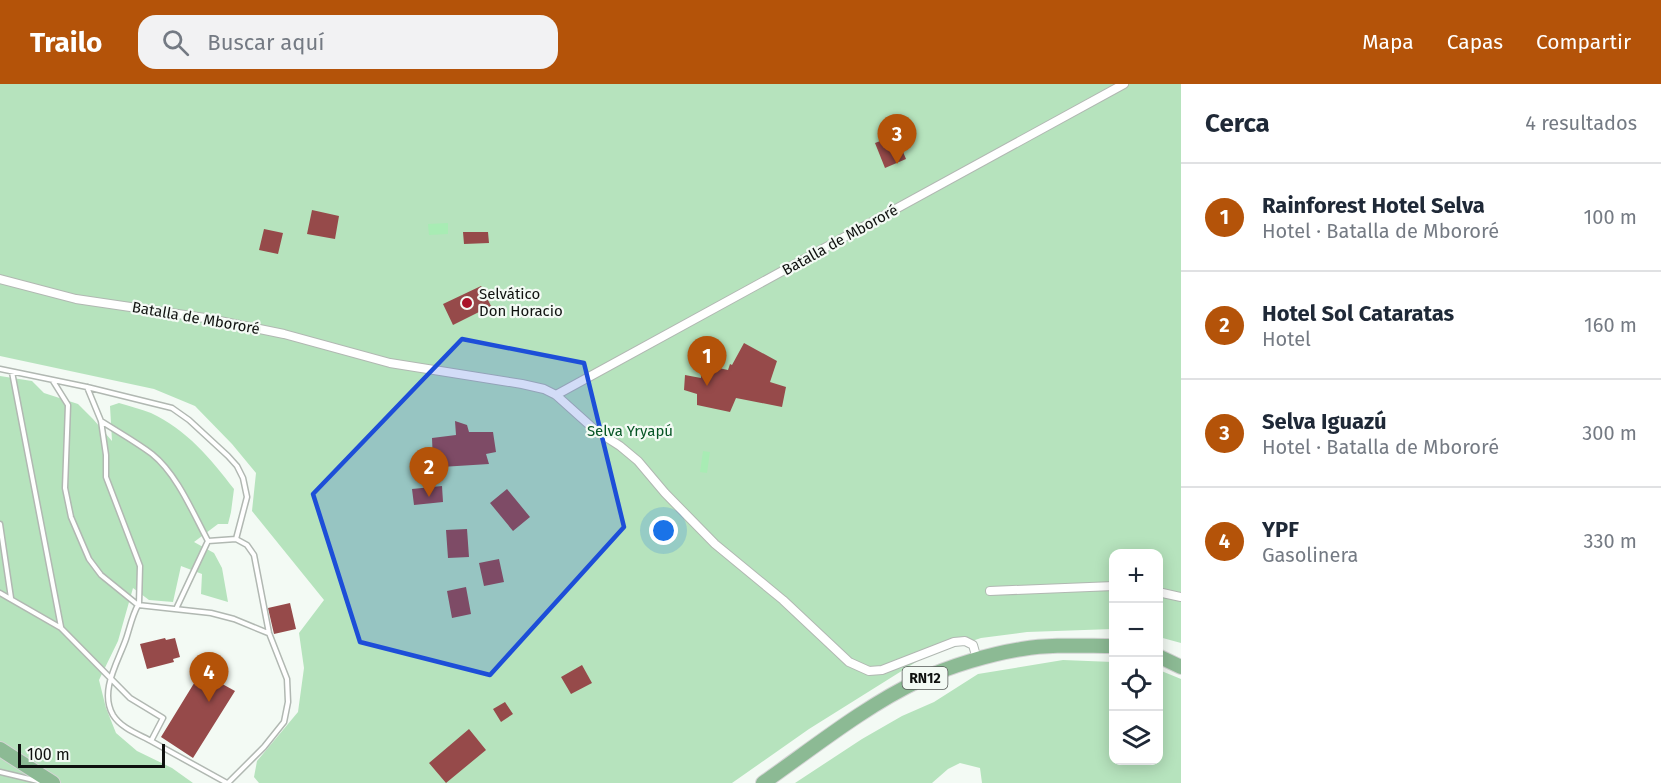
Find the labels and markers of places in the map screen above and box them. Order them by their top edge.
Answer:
pin: 3 [878,115,916,164]
place label: Selvático Don Horacio [479,285,563,320]
marker: Selvático Don Horacio [460,296,474,310]
pin: 1 [688,336,726,386]
pin: 2 [410,448,448,497]
pin: 4 [190,652,228,702]

